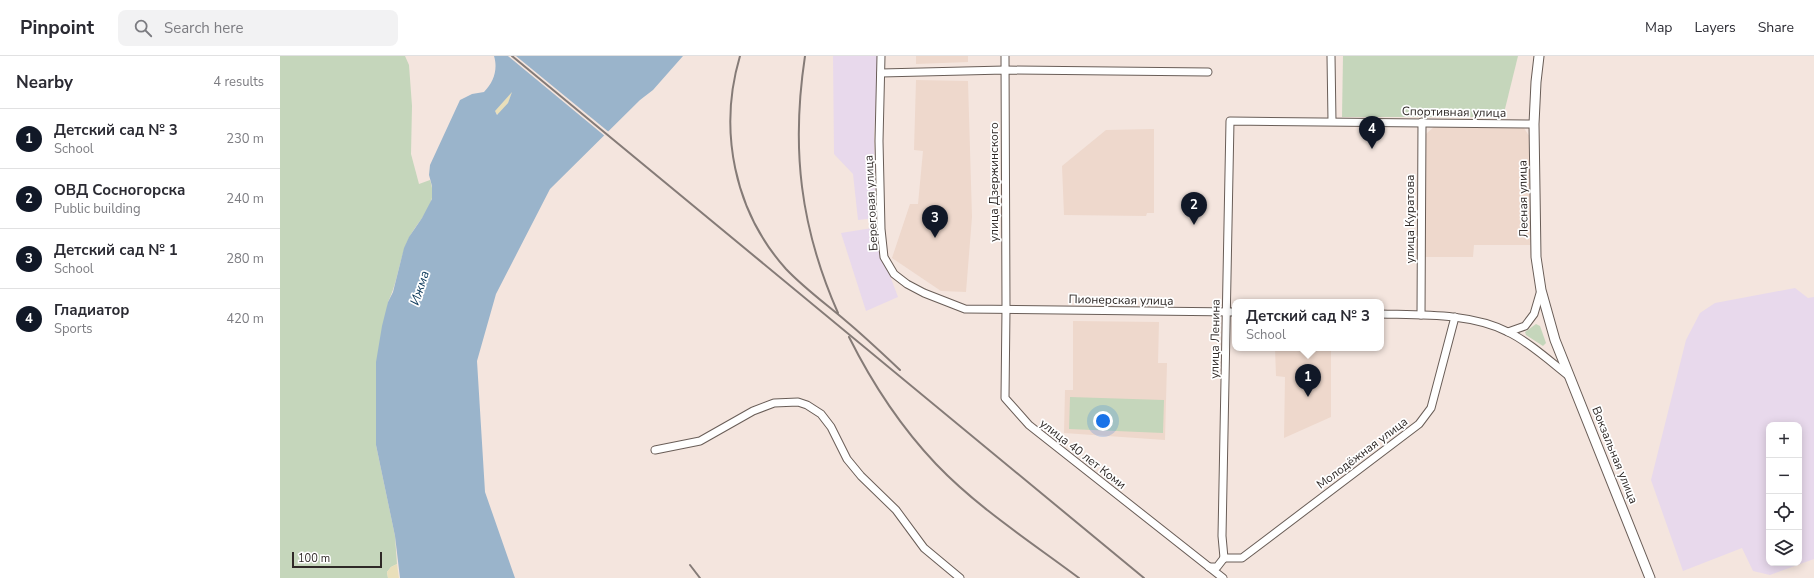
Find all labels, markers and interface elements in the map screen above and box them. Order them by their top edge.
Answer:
search box [118,10,398,46]
text: Pinpoint [20,15,94,41]
icon: search [132,17,154,39]
text: Search here [164,18,243,38]
text: Map [1645,18,1672,37]
text: Layers [1694,18,1736,37]
text: Share [1758,18,1794,37]
text: Nearby [16,71,73,94]
text: 4 results [213,73,264,91]
street label: Спортивная улица [1402,103,1506,121]
pin: 4 [1359,116,1385,149]
text: Детский сад № 3 [54,120,178,140]
street label: улица Дзержинского [986,122,1002,242]
text: 1 [25,130,33,148]
text: 230 m [226,130,264,148]
text: School [54,140,94,158]
street label: Береговая улица [860,155,882,251]
street label: Лесная улица [1514,160,1532,238]
street label: улица Куратова [1402,175,1418,263]
text: ОВД Сосногорска [54,180,185,200]
text: 2 [25,190,33,208]
text: 240 m [226,190,264,208]
pin: 2 [1181,192,1207,225]
text: Public building [54,200,141,218]
pin: 3 [922,205,948,238]
text: Детский сад № 1 [54,240,178,260]
text: 3 [25,250,33,268]
text: 280 m [226,250,264,268]
text: School [54,260,94,278]
water label: Ижма [406,268,434,308]
street label: Пионерская улица [1068,291,1174,309]
street label: улица Ленина [1206,299,1224,379]
popup [1232,299,1384,351]
text: Гладиатор [54,300,130,320]
text: Детский сад № 3 [1246,306,1370,326]
text: 4 [25,310,33,328]
text: 420 m [226,310,264,328]
text: Sports [54,320,93,338]
text: School [1246,326,1286,344]
pin: 1 [1295,364,1321,397]
street label: Вокзальная улица [1588,404,1642,506]
your location [1093,411,1113,431]
street label: Молодёжная улица [1313,413,1411,493]
street label: улица 40 лет Коми [1037,415,1129,493]
map controls [1766,422,1802,566]
button: + [1766,422,1802,458]
button: − [1766,458,1802,494]
button: locate [1766,494,1802,530]
button: layers [1766,530,1802,566]
scale bar [292,550,382,569]
text: 100 m [298,551,330,566]

